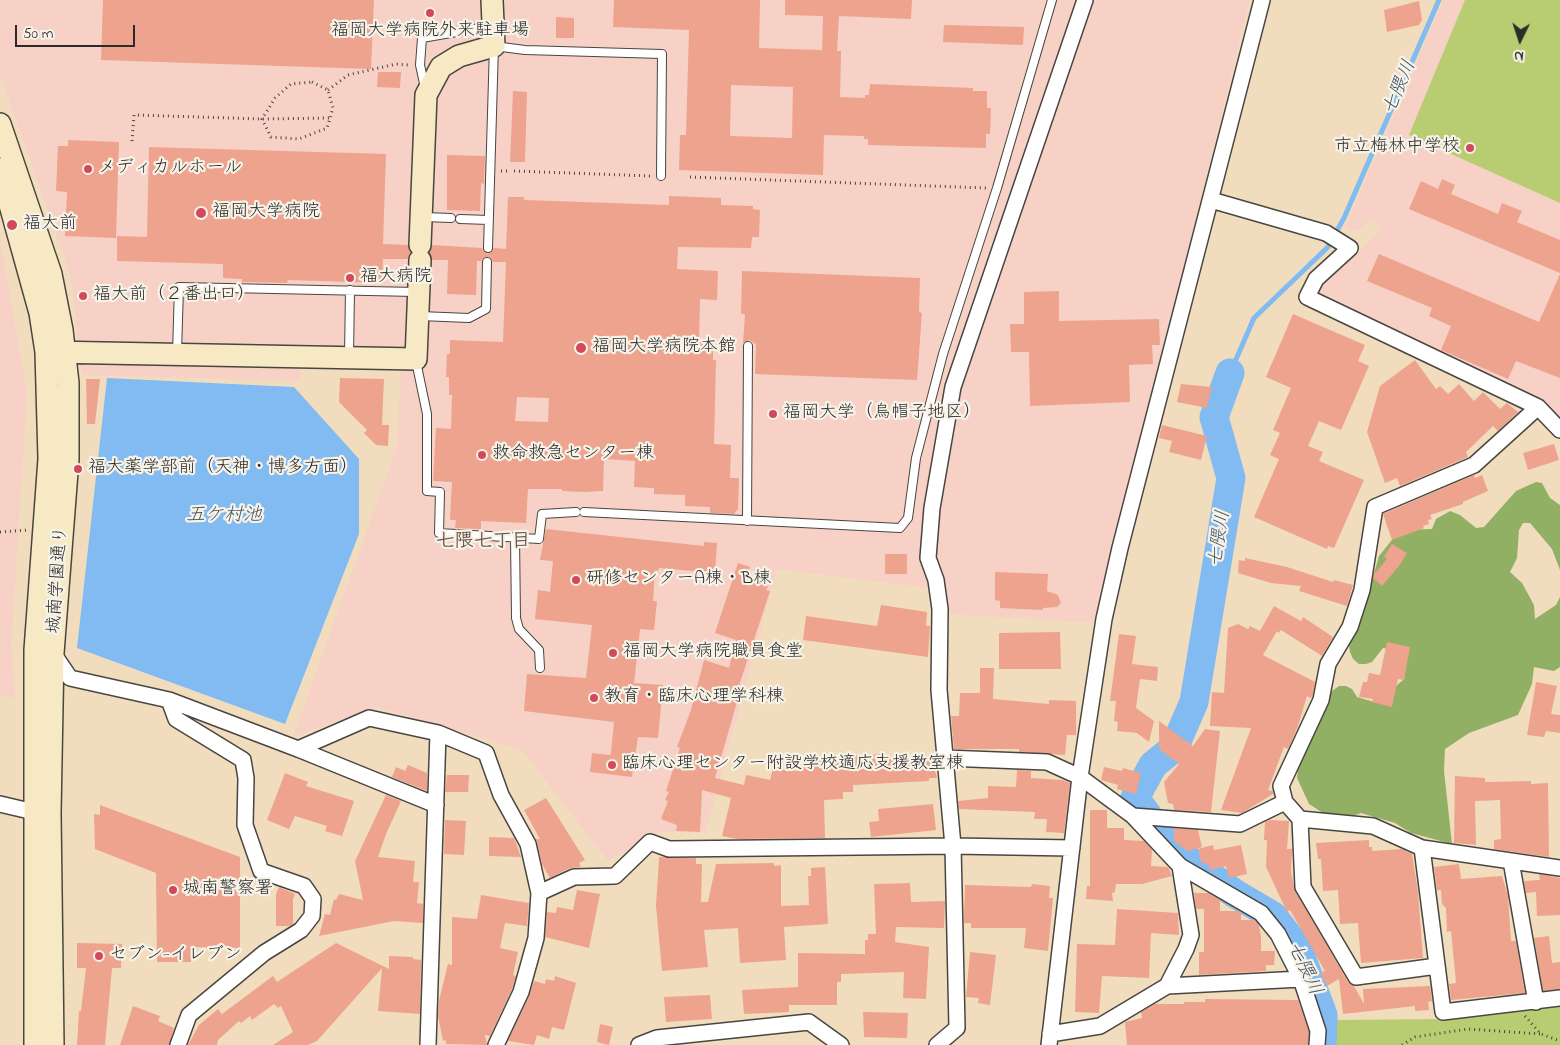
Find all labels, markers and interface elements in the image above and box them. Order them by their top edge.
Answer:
marker: 福岡大学病院外来駐車場 [424,7,436,19]
scale bar [18,15,138,47]
north arrow [1495,15,1545,65]
place label: 福岡大学病院外来駐車場 [331,21,529,43]
text: 50 m [23,23,53,45]
text: N [1513,45,1524,66]
water label: 七隈川 [1379,57,1423,119]
place label: 市立梅林中学校 [1334,137,1460,159]
marker: 市立梅林中学校 [1464,142,1476,154]
place label: メディカルホール [98,158,242,180]
marker: メディカルホール [82,163,94,175]
place label: 福岡大学病院 [212,202,320,224]
marker: 福岡大学病院 [194,206,208,220]
place label: 福大前 [23,214,77,236]
marker: 福大前 [5,218,19,232]
place label: 福大病院 [360,267,432,289]
marker: 福大病院 [344,272,356,284]
place label: 福大前（２番出口） [93,285,255,307]
marker: 福大前（２番出口） [77,290,89,302]
place label: 福岡大学病院本館 [592,337,736,359]
marker: 福岡大学病院本館 [574,341,588,355]
place label: 福岡大学（烏帽子地区） [783,403,981,425]
marker: 福岡大学（烏帽子地区） [767,408,779,420]
place label: 救命救急センター棟 [492,444,654,466]
marker: 救命救急センター棟 [476,449,488,461]
place label: 福大薬学部前（天神・博多方面） [88,458,358,480]
marker: 福大薬学部前（天神・博多方面） [72,463,84,475]
water label: 五ケ村池 [186,506,262,528]
water label: 七隈川 [1205,509,1237,569]
street label: 城南学園通り [44,525,74,635]
district label: 七隈七丁目 [436,532,530,554]
place label: 研修センターA棟・B棟 [586,569,771,591]
marker: 研修センターA棟・B棟 [570,574,582,586]
place label: 福岡大学病院職員食堂 [623,642,803,664]
marker: 福岡大学病院職員食堂 [607,647,619,659]
place label: 教育・臨床心理学科棟 [604,687,784,709]
marker: 教育・臨床心理学科棟 [588,692,600,704]
place label: 臨床心理センター附設学校適応支援教室棟 [622,754,964,776]
marker: 臨床心理センター附設学校適応支援教室棟 [606,759,618,771]
place label: 城南警察署 [183,879,273,901]
marker: 城南警察署 [167,884,179,896]
water label: 七隈川 [1281,938,1325,1000]
place label: セブン-イレブン [109,945,242,967]
marker: セブン-イレブン [93,950,105,962]

